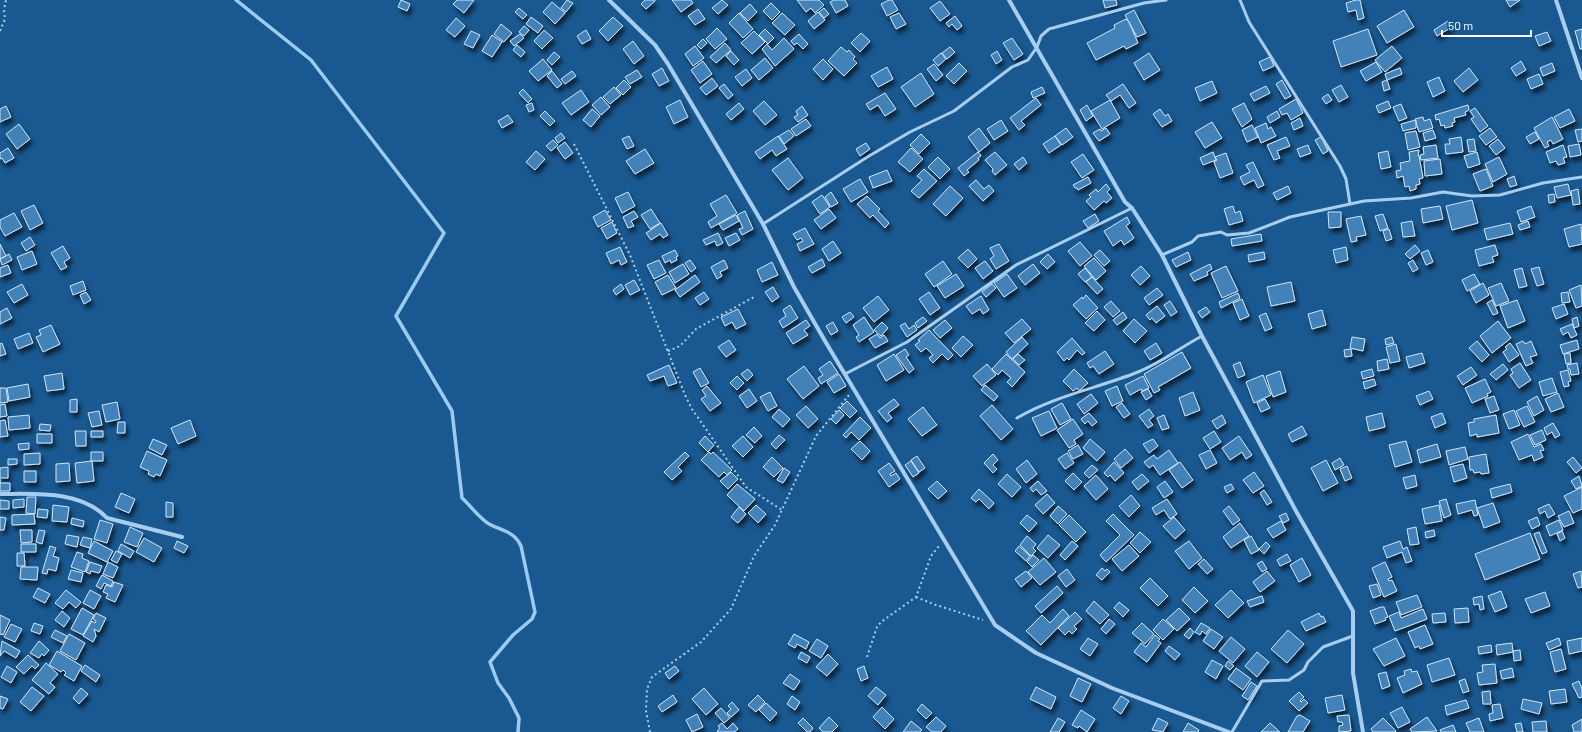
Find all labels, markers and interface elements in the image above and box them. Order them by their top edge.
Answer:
scale bar [1442,12,1531,38]
text: 50 m [1448,18,1473,32]

